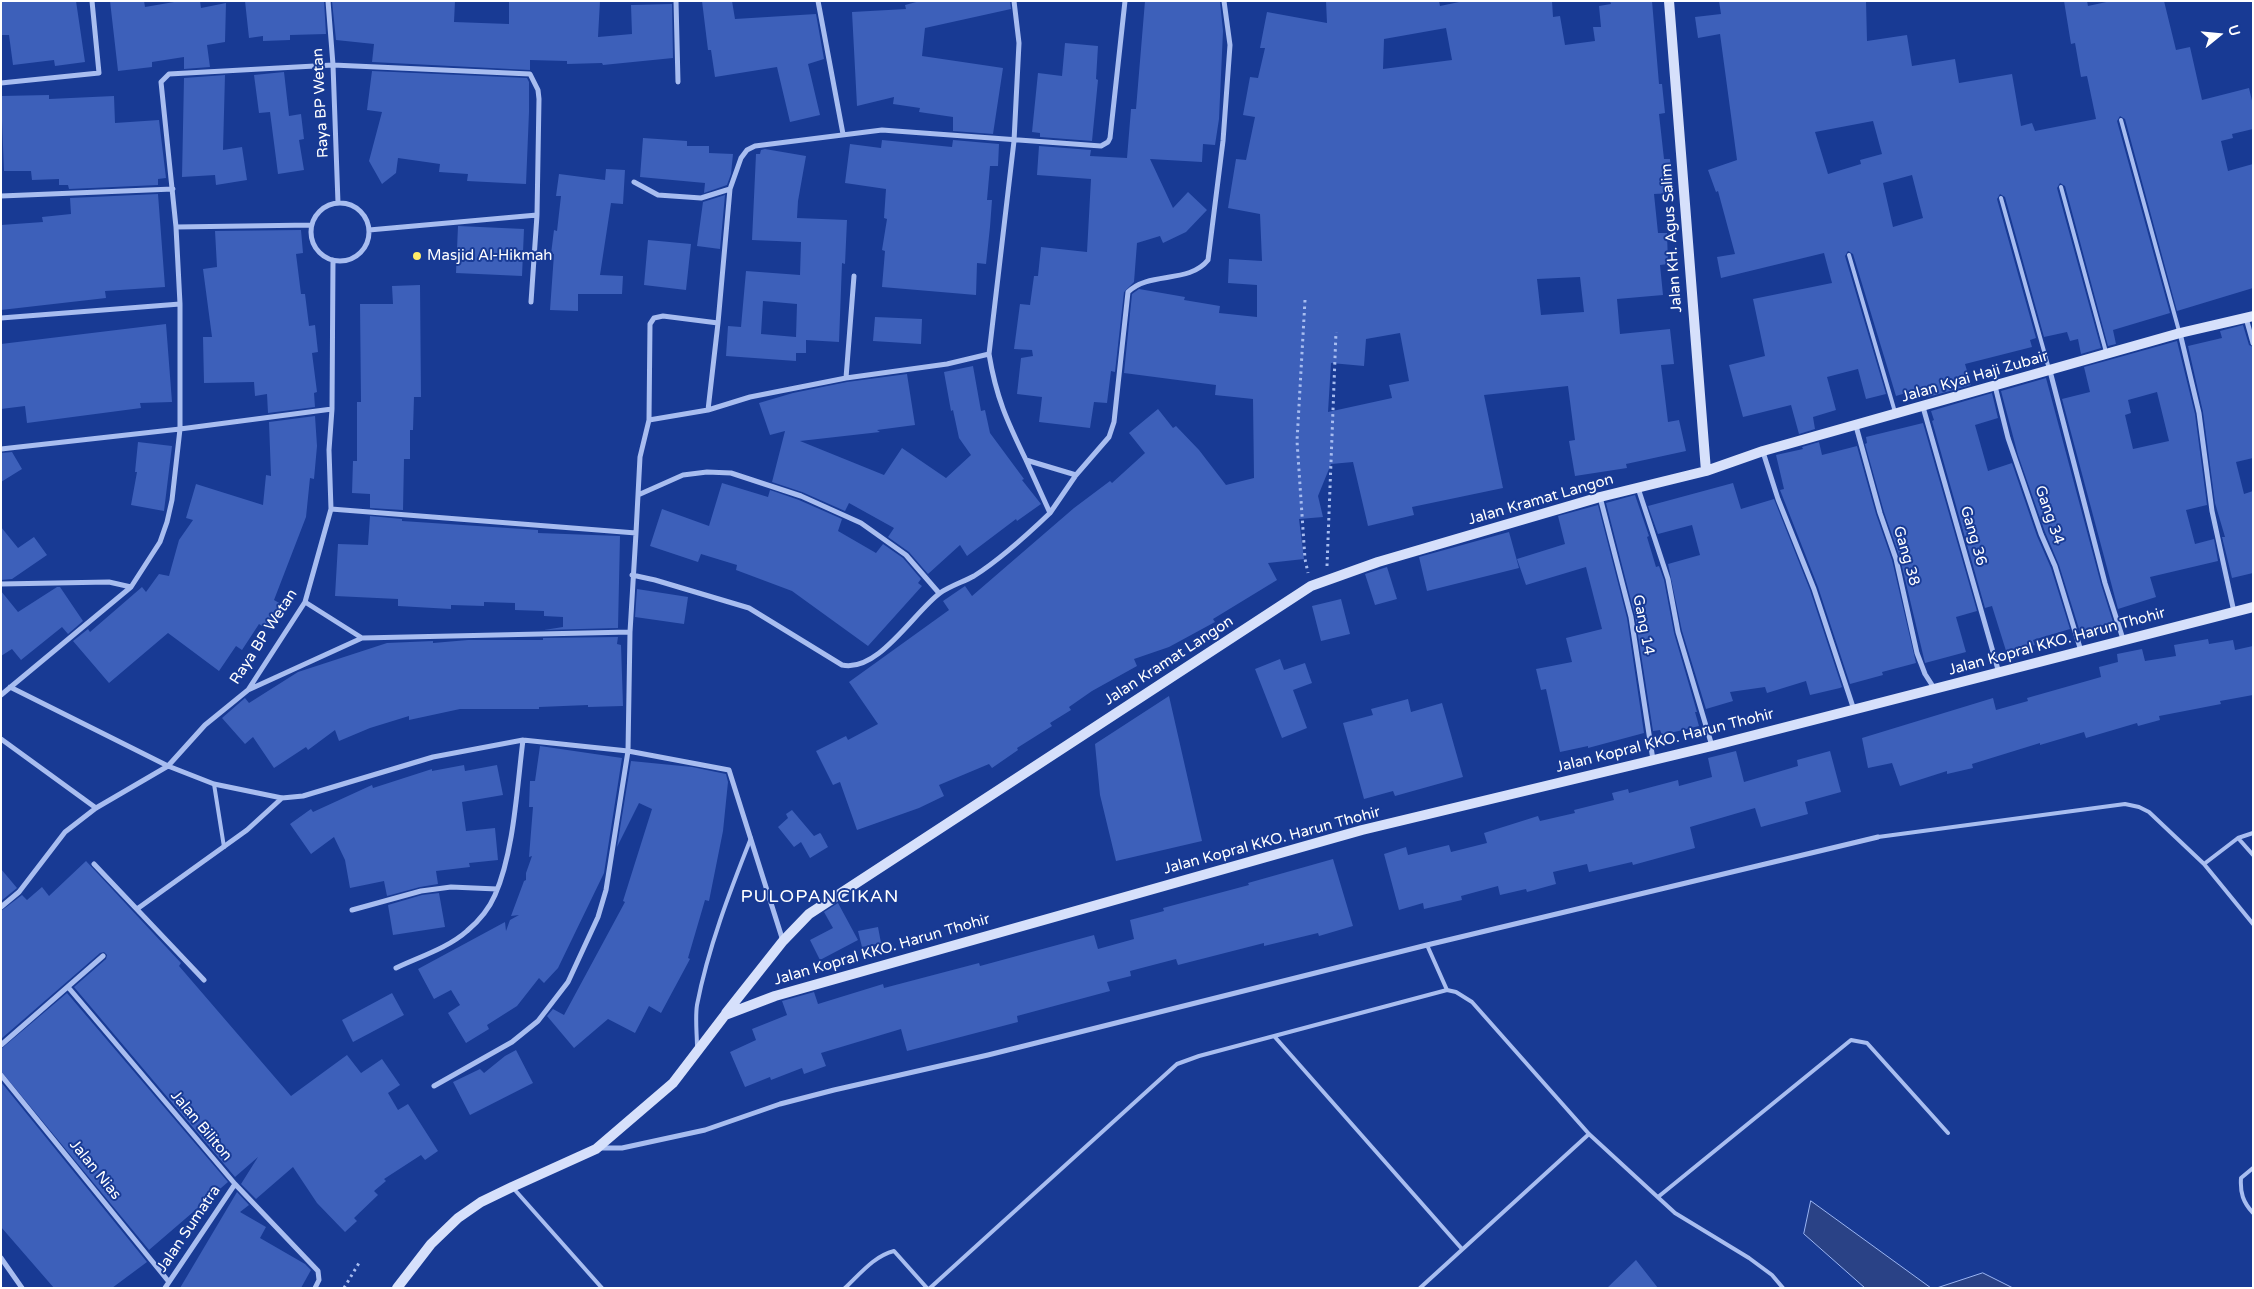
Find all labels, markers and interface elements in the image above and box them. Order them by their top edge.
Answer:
north arrow [2194,10,2244,60]
text: U [2224,23,2244,38]
street label: Raya BP Wetan [309,48,333,158]
street label: Jalan KH. Agus Salim [1658,163,1686,313]
place label: Masjid Al-Hikmah [427,247,553,265]
marker: Masjid Al-Hikmah [411,250,423,262]
street label: Jalan Kyai Haji Zubair [1899,347,2051,407]
street label: Jalan Kramat Langon [1466,471,1616,529]
street label: Gang 34 [2031,483,2067,547]
street label: Gang 36 [1956,504,1990,568]
street label: Gang 38 [1889,524,1923,588]
street label: Raya BP Wetan [227,586,301,688]
street label: Gang 14 [1628,593,1658,657]
street label: Jalan Kopral KKO. Harun Thohir [1947,604,2167,680]
street label: Jalan Kramat Langon [1101,612,1237,710]
street label: Jalan Kopral KKO. Harun Thohir [1554,705,1776,777]
street label: Jalan Kopral KKO. Harun Thohir [1162,803,1382,879]
district label: PULOPANCIKAN [739,886,901,908]
street label: Jalan Kopral KKO. Harun Thohir [772,910,992,990]
street label: Jalan Biliton [166,1087,236,1165]
street label: Jalan Nias [65,1136,125,1204]
street label: Jalan Sumatra [153,1182,225,1276]

